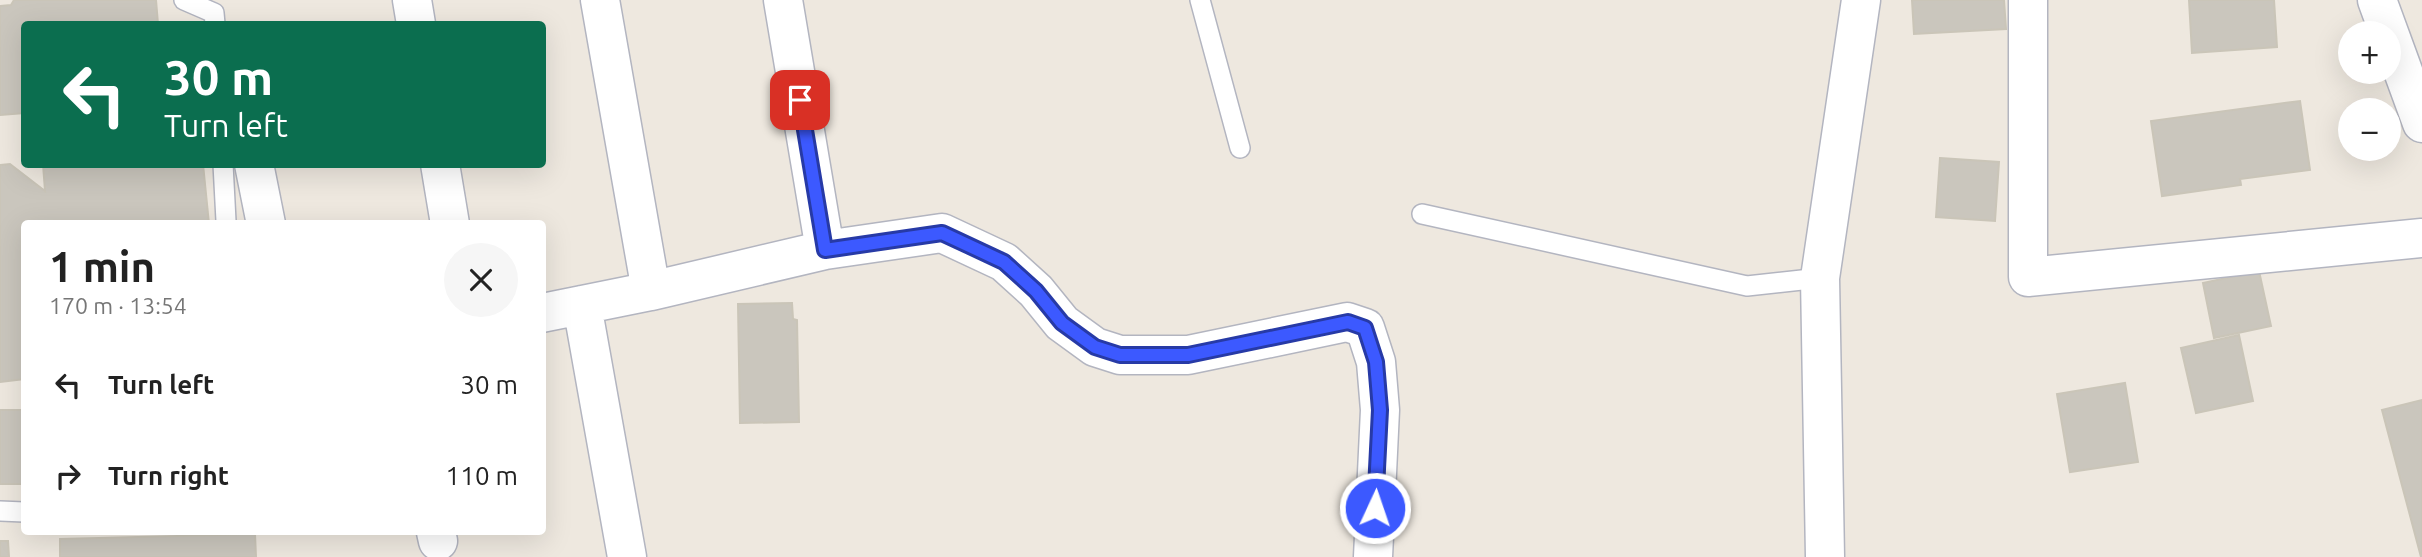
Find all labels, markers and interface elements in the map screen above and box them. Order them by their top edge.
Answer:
map controls [2338,21,2401,161]
button: + [2338,21,2401,84]
icon: left [49,49,140,140]
text: 30 m [164,49,273,104]
pin [770,70,830,130]
icon: arrive [781,81,819,119]
button: − [2338,98,2401,161]
text: Turn left [164,107,288,143]
text: 1 min [49,243,155,290]
button: close [444,243,518,317]
text: 170 m · 13:54 [49,293,187,318]
icon: left [49,366,87,404]
text: Turn left [108,370,214,399]
text: 30 m [460,370,518,399]
icon: right [49,457,87,495]
text: Turn right [108,461,229,490]
text: 110 m [446,461,518,490]
position arrow [1338,471,1412,545]

